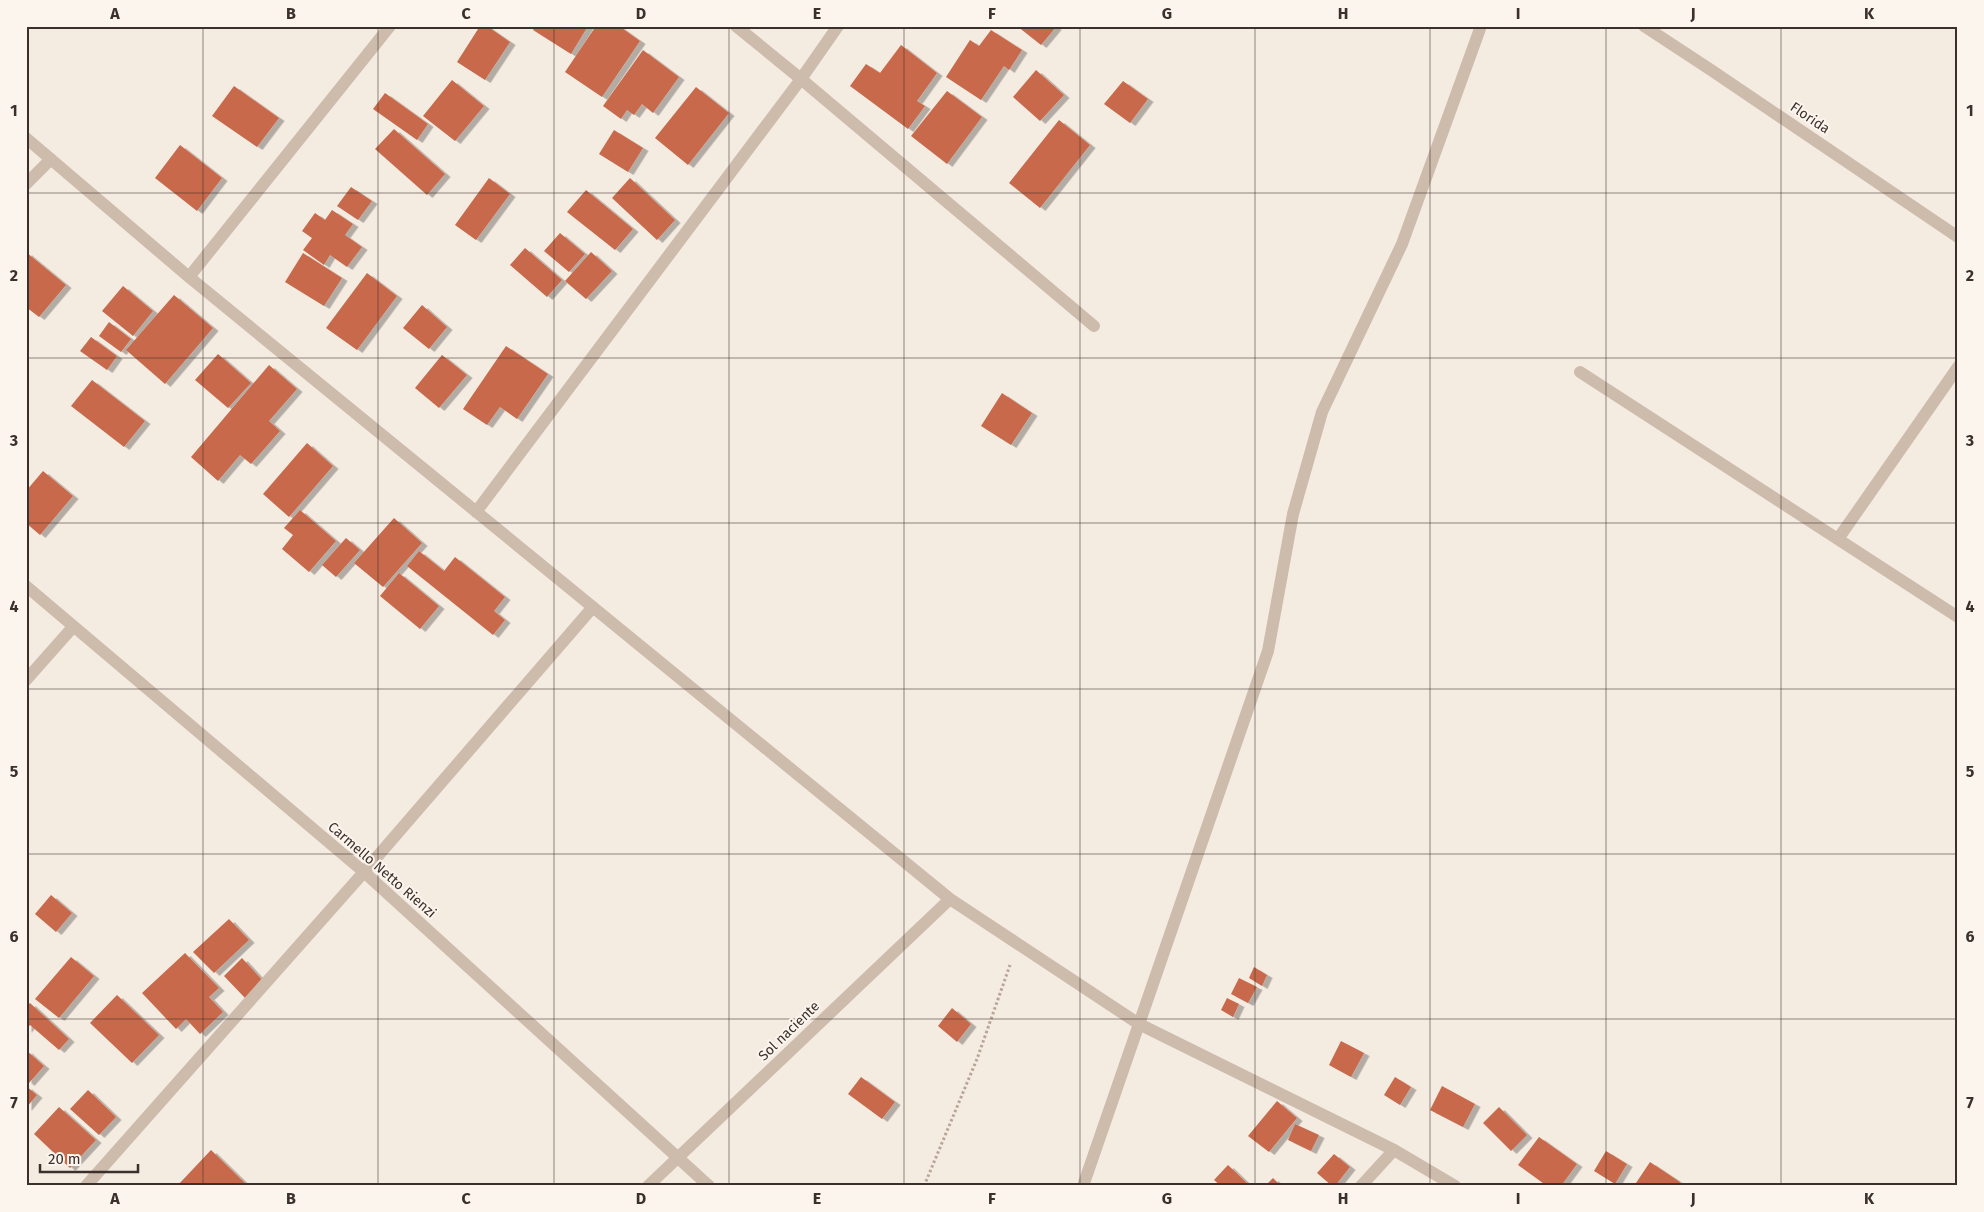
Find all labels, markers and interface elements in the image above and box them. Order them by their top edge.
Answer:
text: A [109,4,120,23]
text: B [286,4,296,23]
text: C [461,4,471,23]
text: D [636,4,646,23]
text: E [813,4,821,23]
text: F [988,4,996,23]
text: G [1162,4,1172,23]
text: H [1338,4,1348,23]
text: I [1516,4,1520,23]
text: J [1689,4,1696,23]
text: K [1864,4,1875,23]
street label: Florida [1787,99,1833,137]
text: 1 [10,101,18,120]
text: 1 [1966,101,1974,120]
text: 2 [10,266,18,285]
text: 2 [1966,266,1974,285]
text: 3 [9,431,18,450]
text: 3 [1965,431,1974,450]
text: 4 [9,597,19,616]
text: 4 [1965,597,1975,616]
text: 5 [10,762,19,781]
text: 5 [1966,762,1975,781]
street label: Carmello Netto Rienzi [324,818,440,922]
text: 6 [9,927,19,946]
text: 6 [1965,927,1975,946]
street label: Sol naciente [755,998,823,1064]
text: 7 [10,1093,18,1112]
text: 7 [1966,1093,1974,1112]
scale bar [40,1142,138,1174]
text: 20 m [48,1150,81,1168]
text: A [109,1189,120,1208]
text: B [286,1189,296,1208]
text: C [461,1189,471,1208]
text: D [636,1189,646,1208]
text: E [813,1189,821,1208]
text: F [988,1189,996,1208]
text: G [1162,1189,1172,1208]
text: H [1338,1189,1348,1208]
text: I [1516,1189,1520,1208]
text: J [1689,1189,1696,1208]
text: K [1864,1189,1875,1208]

